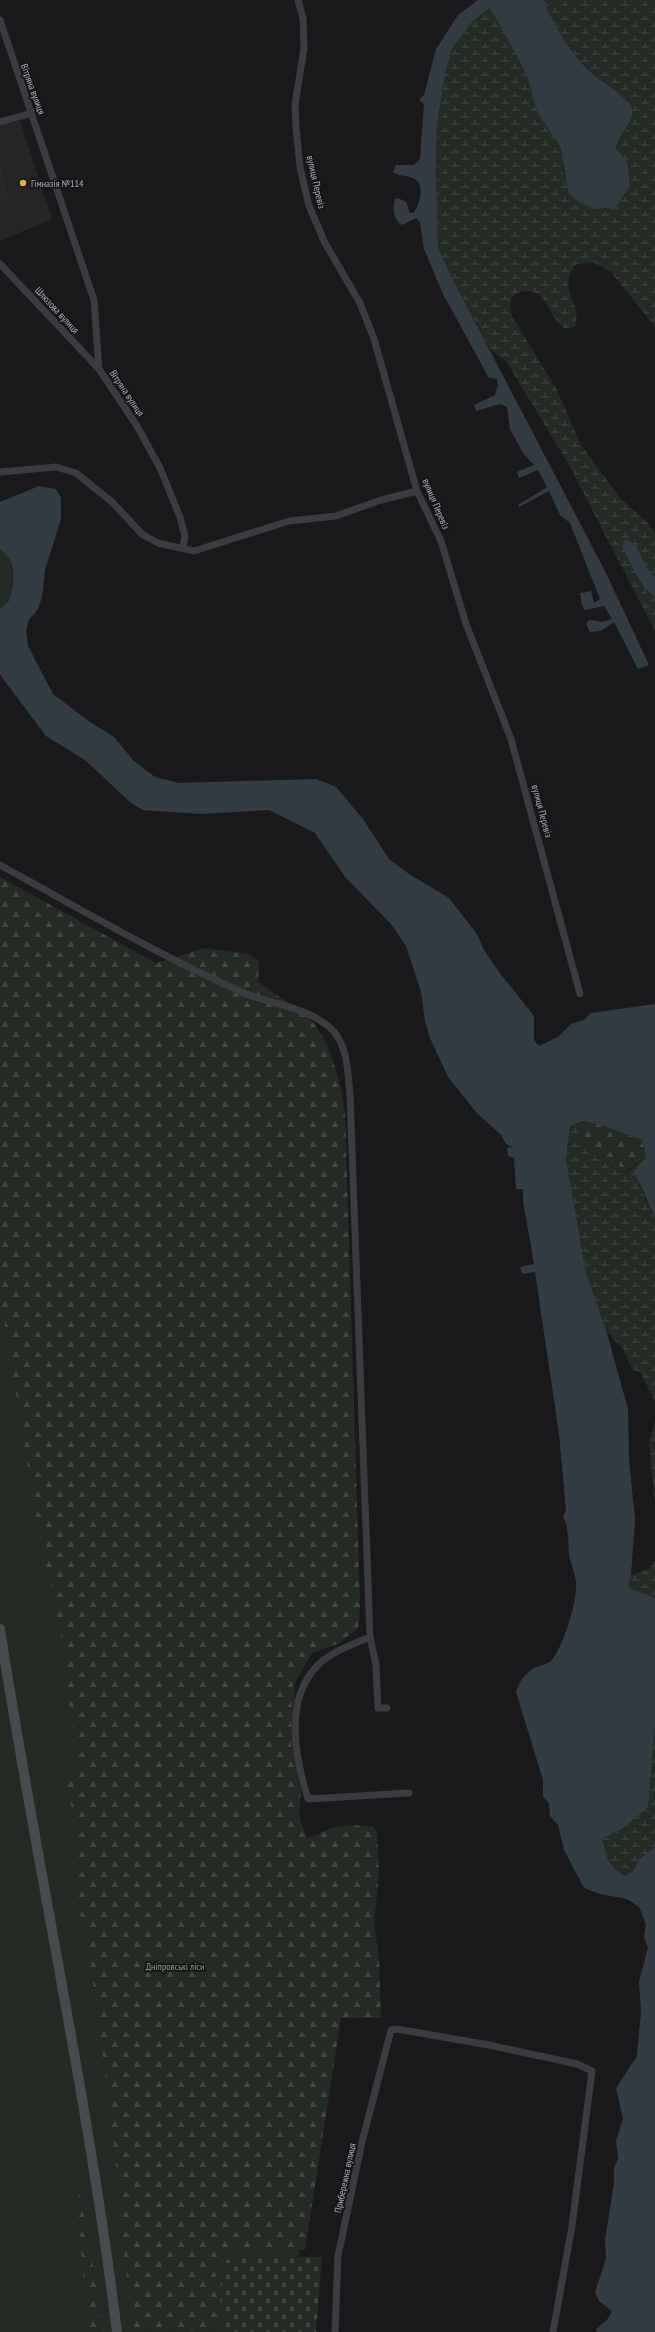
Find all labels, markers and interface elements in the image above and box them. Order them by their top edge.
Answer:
street label: Вітряна вулиця [18,62,48,116]
street label: вулиця Перевіз [304,154,329,210]
place label: Гімназія №114 [31,177,84,190]
marker: Гімназія №114 [18,178,28,188]
street label: Шлюзова вулиця [32,284,82,336]
street label: Вітряна вулиця [107,367,147,419]
street label: вулиця Перевіз [419,477,453,532]
street label: вулиця Перевіз [529,783,555,839]
park label: Дніпровські ліси [146,1960,204,1973]
street label: Прибережна вулиця [331,2142,359,2214]

